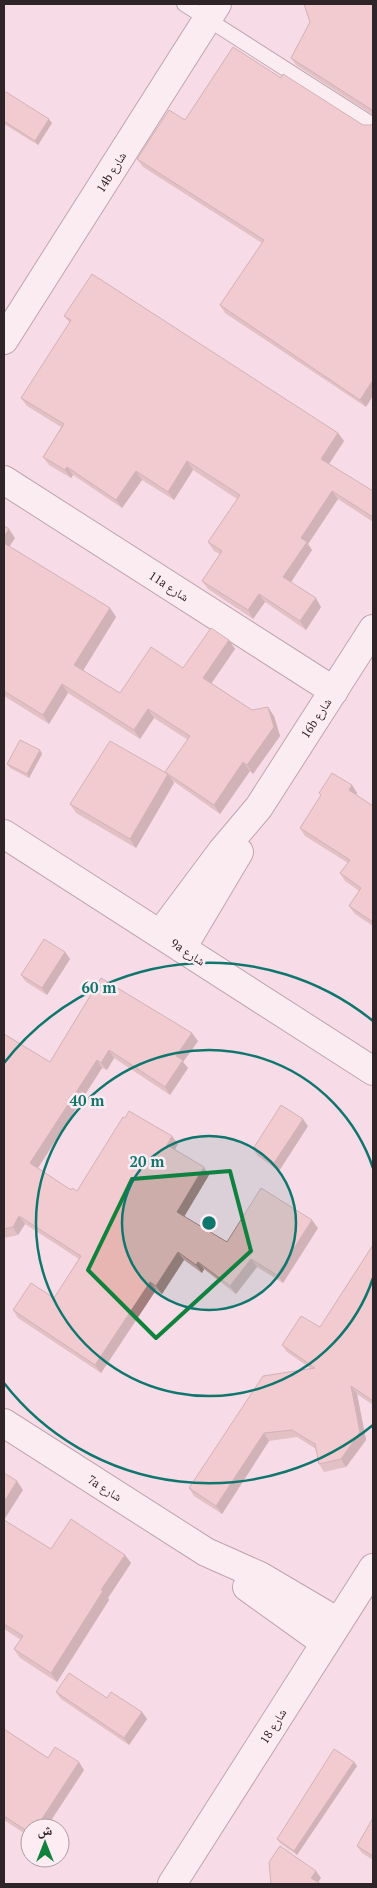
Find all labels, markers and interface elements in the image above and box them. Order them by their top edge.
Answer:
street label: 14b شارع [93,149,130,196]
street label: 11a شارع [146,568,192,605]
street label: 16b شارع [297,695,335,742]
street label: 9a شارع [167,935,208,970]
text: 60 m [82,977,117,997]
text: 40 m [70,1090,105,1110]
text: 20 m [130,1151,165,1171]
centre of rings [200,1214,218,1232]
street label: 7a شارع [85,1472,125,1505]
street label: شارع 18 [256,1706,290,1747]
north arrow [20,1818,70,1868]
text: ش [38,1820,53,1839]

